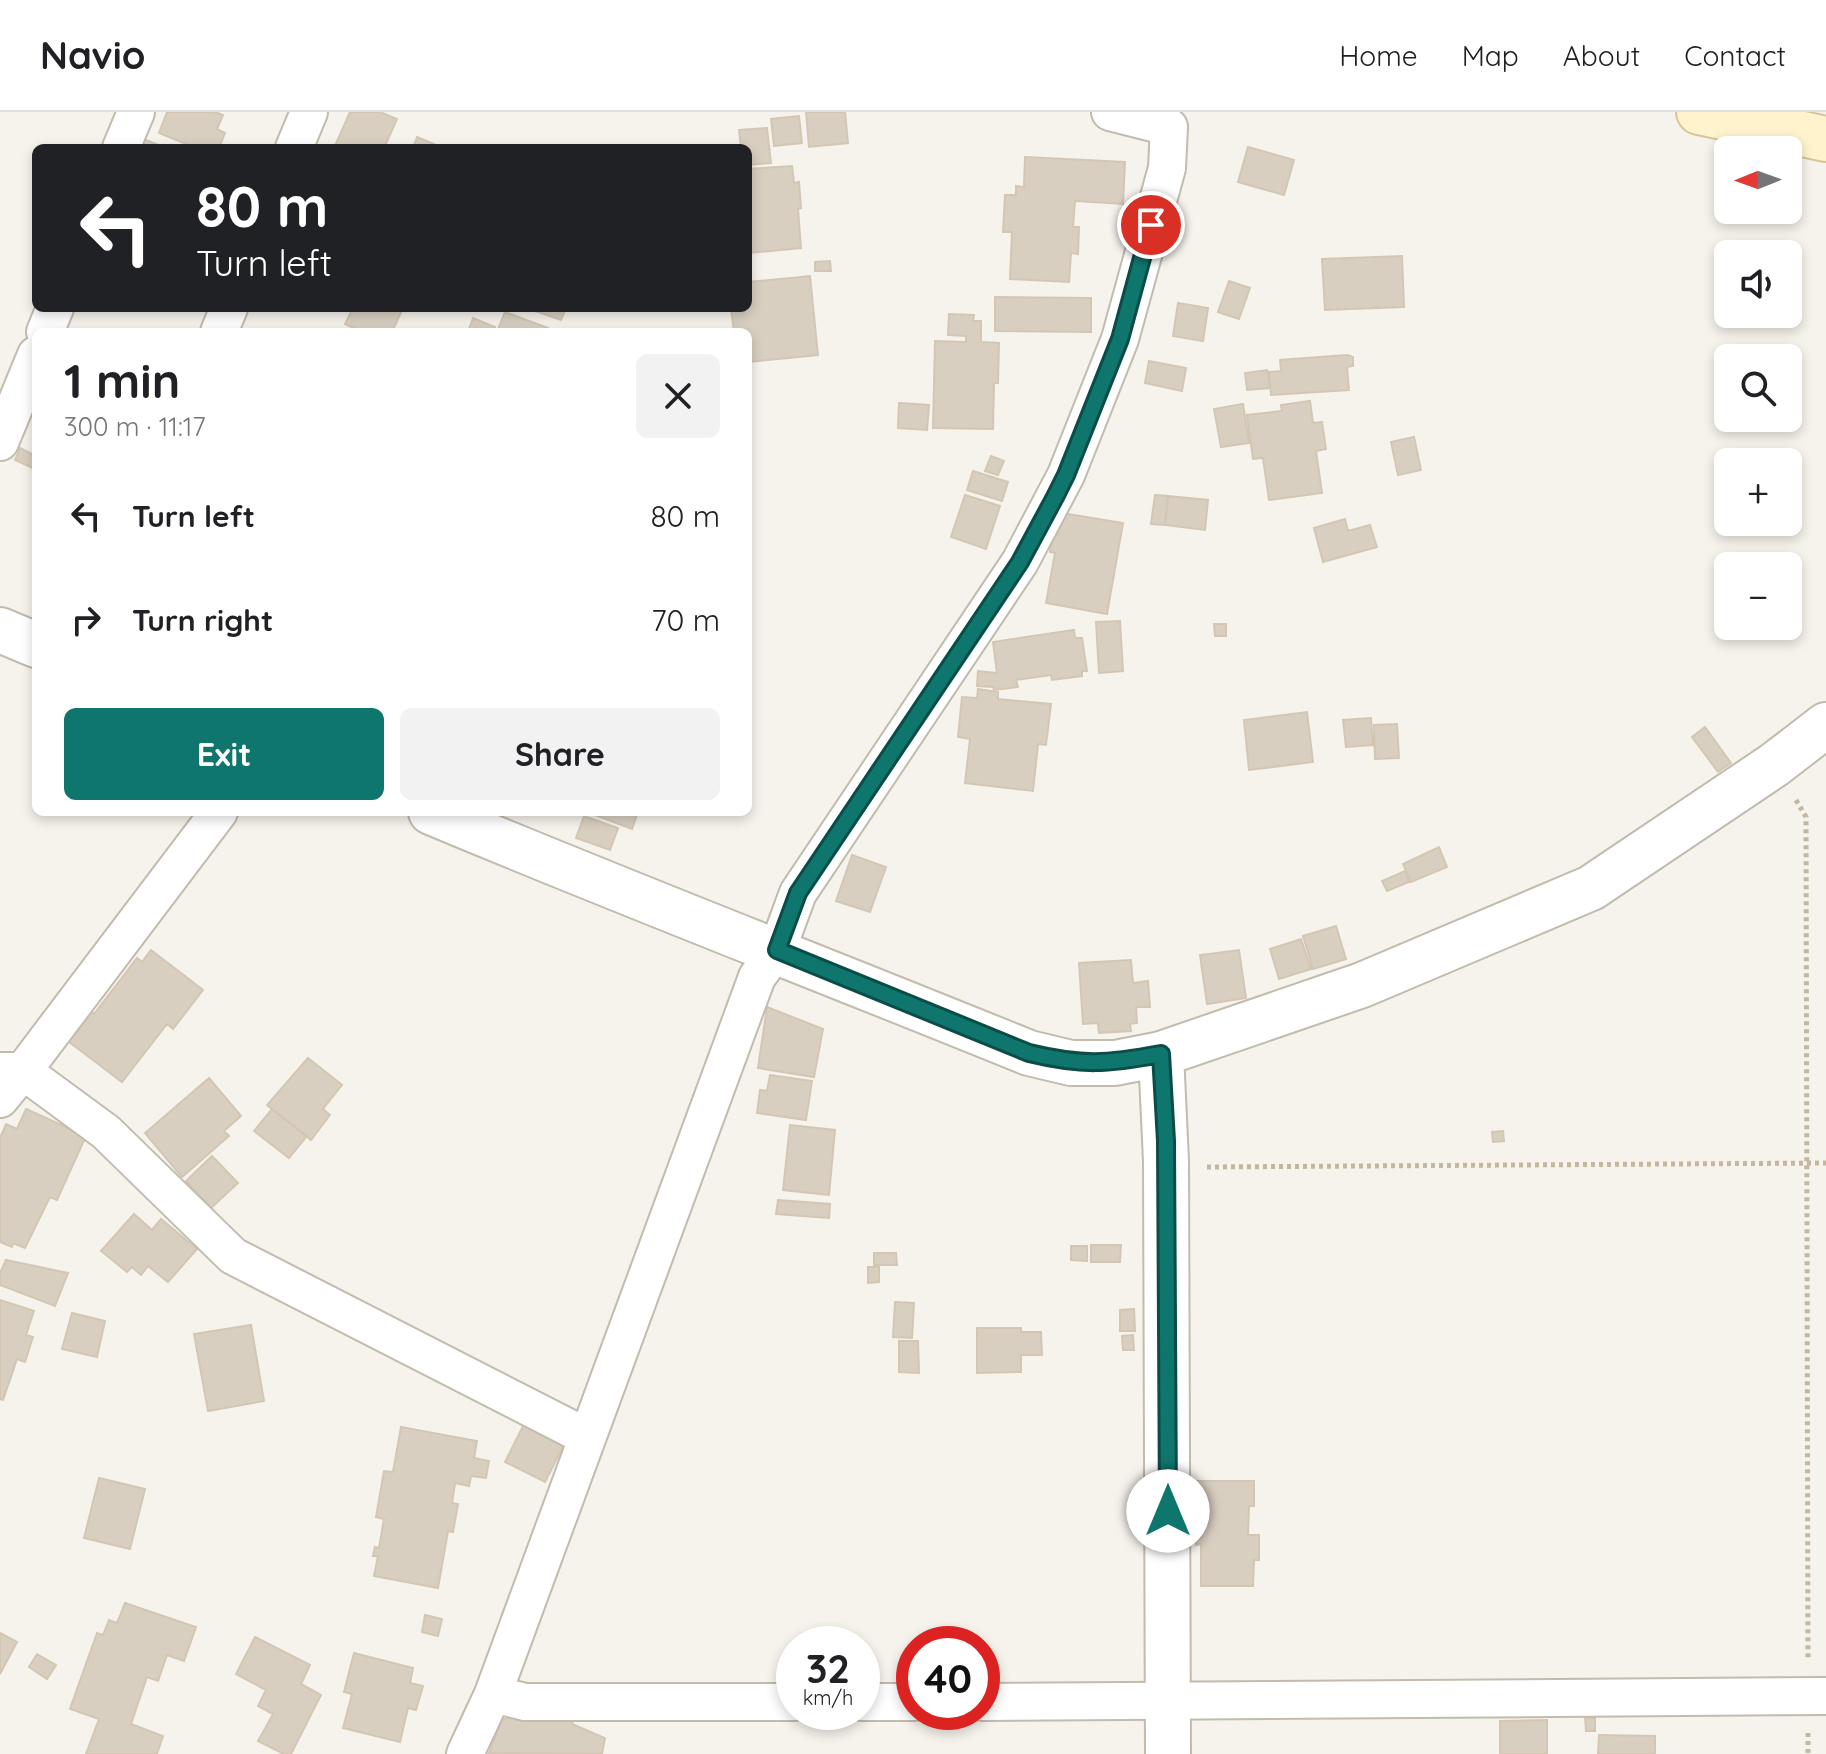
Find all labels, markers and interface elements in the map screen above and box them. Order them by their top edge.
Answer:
text: Navio [40,31,145,79]
text: Home [1339,38,1418,73]
text: Map [1462,38,1519,73]
text: About [1563,38,1640,73]
text: Contact [1684,38,1786,73]
north arrow [1714,136,1802,224]
map controls [1714,136,1802,640]
text: 80 m [196,171,328,241]
icon: left [64,176,168,280]
pin [1117,191,1185,259]
icon: arrive [1129,203,1173,247]
text: Turn left [196,240,332,285]
button: sound [1714,240,1802,328]
button: search [1714,344,1802,432]
text: 1 min [64,350,180,410]
button: close [636,354,720,438]
text: 300 m · 11:17 [64,410,206,443]
button: + [1714,448,1802,536]
icon: left [64,494,108,538]
text: Turn left [132,497,255,535]
text: 80 m [650,497,720,535]
button: − [1714,552,1802,640]
icon: right [64,598,108,642]
text: Turn right [132,601,273,639]
text: 70 m [651,601,720,639]
button: Exit [64,708,384,800]
button: Share [400,708,720,800]
position arrow [1126,1469,1210,1553]
speed limit sign: 40 [896,1626,1000,1730]
text: 32 [806,1643,850,1693]
text: km/h [803,1685,853,1710]

